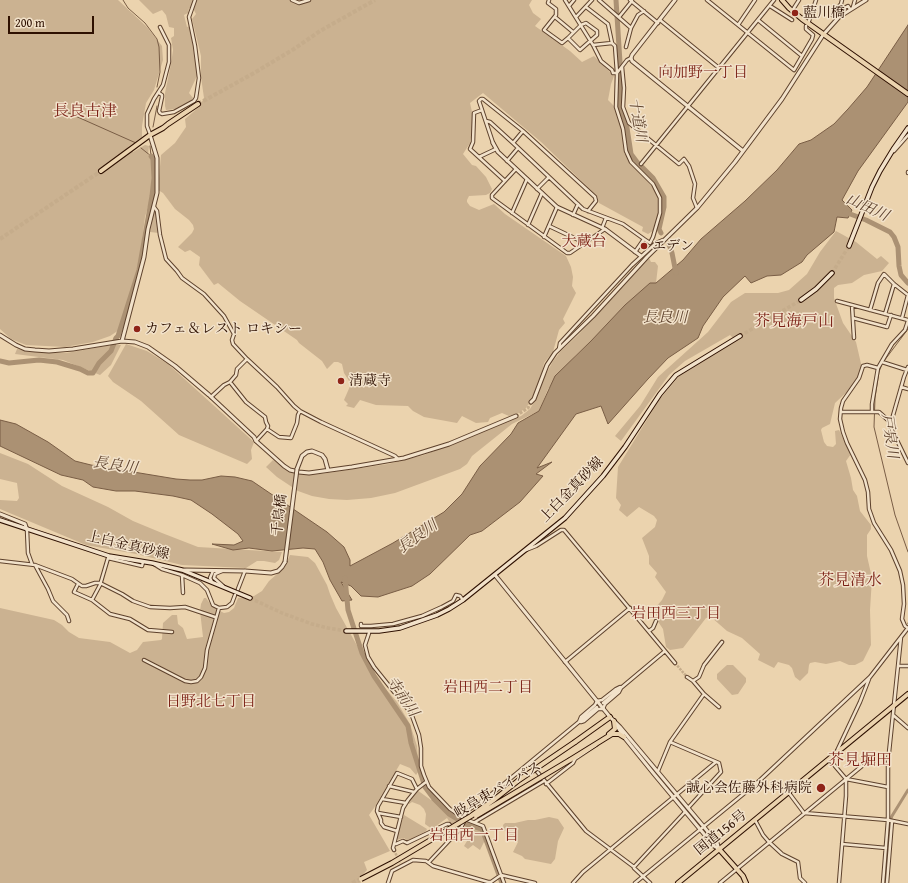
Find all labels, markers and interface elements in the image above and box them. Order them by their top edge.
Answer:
place label: 藍川橋 [803,5,845,21]
scale bar [10,8,96,34]
marker: 藍川橋 [790,8,800,18]
text: 200 m [15,14,45,31]
district label: 向加野一丁目 [658,64,748,82]
water label: 十道川 [624,96,650,144]
district label: 長良古津 [53,102,117,122]
water label: 山田川 [843,190,891,226]
district label: 大蔵台 [562,233,606,251]
place label: エデン [652,238,694,254]
marker: エデン [639,241,649,251]
water label: 長良川 [643,309,687,327]
district label: 芥見海戸山 [754,312,834,332]
place label: カフェ＆レスト ロキシー [145,321,302,337]
marker: カフェ＆レスト ロキシー [132,324,142,334]
place label: 清蔵寺 [349,373,391,389]
marker: 清蔵寺 [336,376,346,386]
water label: 戸泉川 [877,412,901,460]
water label: 長良川 [91,454,139,478]
street label: 上白金真砂線 [537,454,607,526]
street label: 千鳥橋 [269,493,291,537]
water label: 長良川 [395,516,441,558]
street label: 上白金真砂線 [85,528,171,564]
district label: 芥見清水 [818,571,882,591]
district label: 岩田西三丁目 [631,605,721,623]
water label: 寺前川 [382,673,422,721]
district label: 岩田西二丁目 [443,679,533,697]
district label: 日野北七丁目 [166,693,256,711]
district label: 芥見堀田 [828,751,892,771]
street label: 岐阜東バイパス [451,758,545,822]
place label: 誠心会佐藤外科病院 [686,780,812,796]
marker: 誠心会佐藤外科病院 [815,782,827,794]
street label: 国道156号 [692,807,750,859]
district label: 岩田西一丁目 [429,827,519,845]

